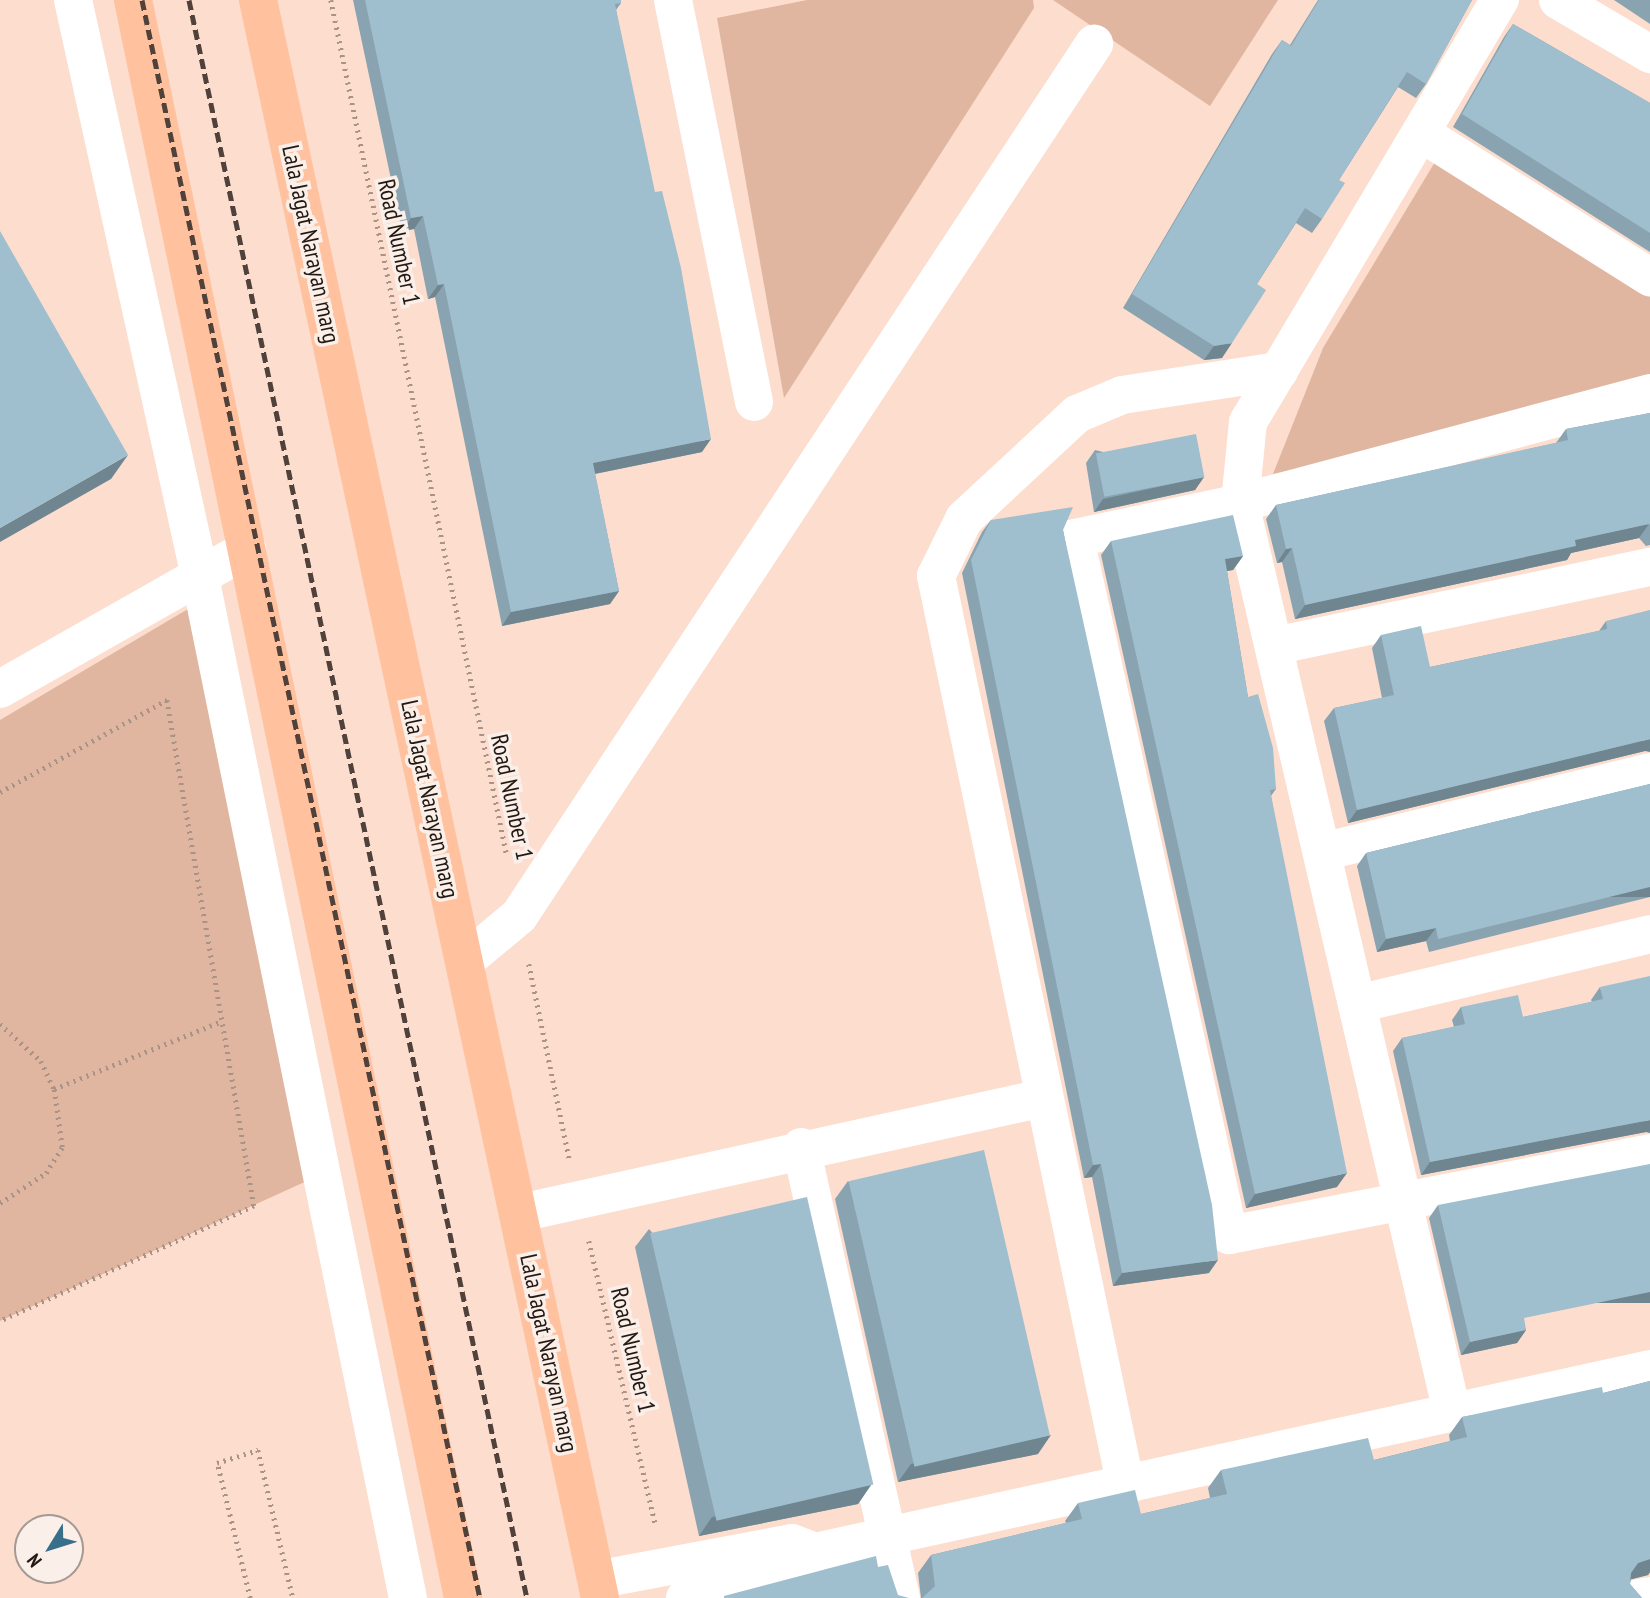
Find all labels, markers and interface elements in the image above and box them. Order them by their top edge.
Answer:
street label: Lala Jagat Narayan marg [276,142,346,346]
street label: Road Number 1 [372,177,426,307]
street label: Lala Jagat Narayan marg [395,697,465,901]
street label: Road Number 1 [485,732,539,862]
street label: Lala Jagat Narayan marg [514,1251,584,1455]
street label: Road Number 1 [605,1285,661,1415]
north arrow [14,1514,84,1584]
text: N [21,1549,47,1572]

